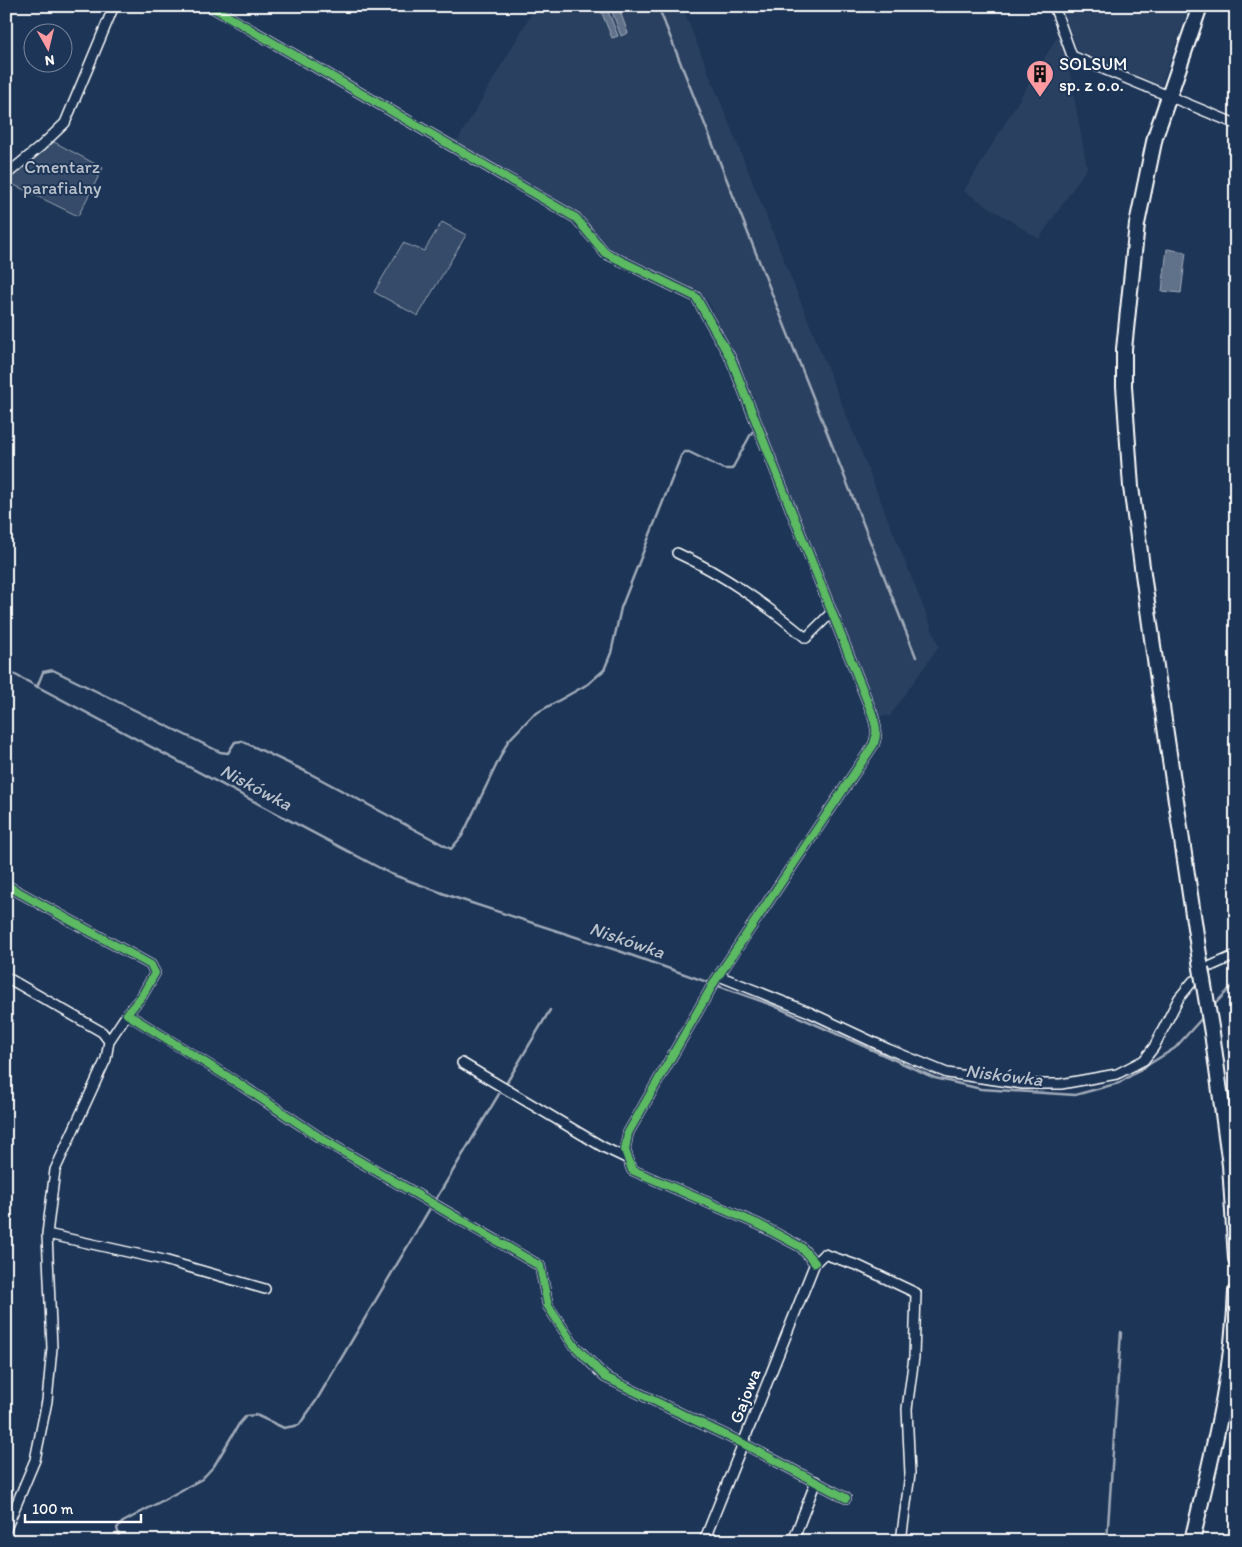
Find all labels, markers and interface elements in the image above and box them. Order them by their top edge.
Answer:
north arrow [22,22,72,72]
text: N [44,51,56,69]
place label: SOLSUM sp. z o.o. [1059,53,1127,96]
building icon: SOLSUM sp. z o.o. [1025,59,1055,98]
park label: Cmentarz parafialny [22,156,102,199]
water label: Niskówka [216,759,296,816]
water label: Niskówka [587,916,668,964]
water label: Niskówka [964,1059,1045,1091]
street label: Gajowa [725,1365,766,1427]
scale bar [25,1492,141,1524]
text: 100 m [32,1500,74,1518]

